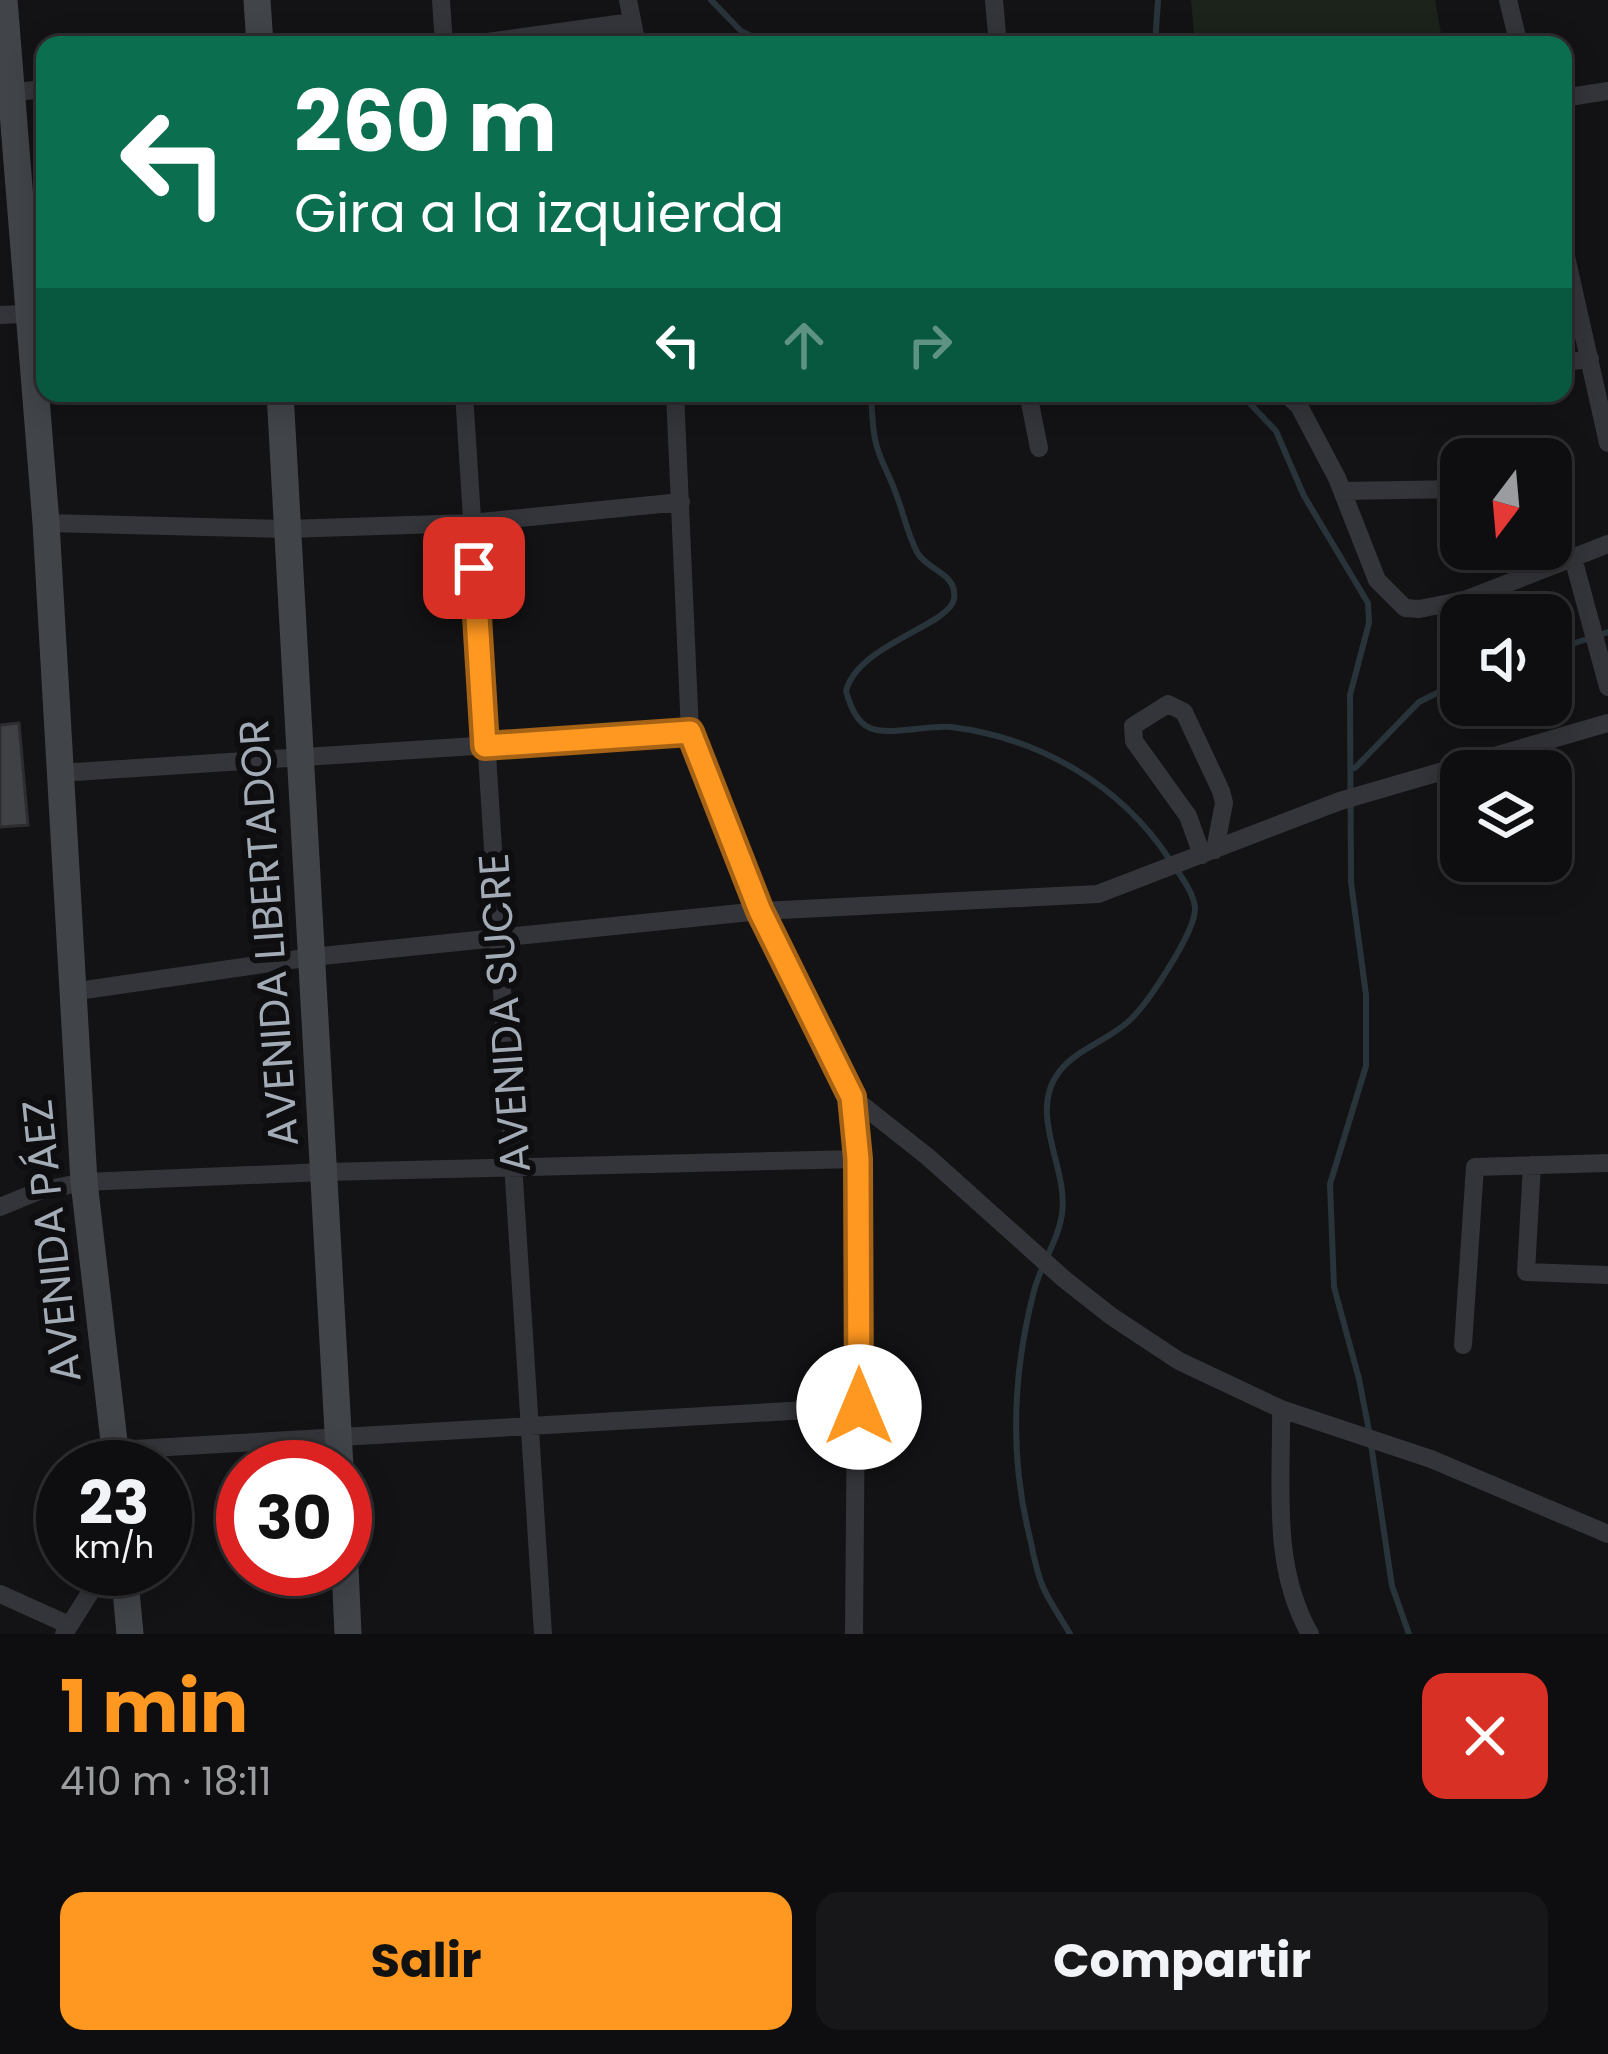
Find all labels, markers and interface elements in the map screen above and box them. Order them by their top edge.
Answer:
text: 260 m [294,63,557,180]
icon: left [96,84,252,240]
text: Gira a la izquierda [294,175,784,251]
icon: left [645,312,711,378]
icon: ahead [771,312,837,378]
icon: right [897,312,963,378]
north arrow [1440,438,1572,570]
map controls [1440,438,1572,882]
pin [423,517,525,619]
icon: arrive [441,535,507,601]
button: sound [1440,594,1572,726]
street label: AVENIDA LIBERTADOR [224,717,313,1148]
button: layers [1440,750,1572,882]
street label: AVENIDA SUCRE [464,851,545,1175]
street label: AVENIDA PÁEZ [7,1097,96,1385]
position arrow [796,1344,922,1470]
speed limit sign: 30 [216,1440,372,1596]
text: 23 [79,1461,149,1545]
text: km/h [74,1526,154,1569]
text: 1 min [60,1656,248,1757]
button: close [1422,1673,1548,1799]
text: 410 m · 18:11 [60,1754,272,1809]
button: Salir [60,1892,792,2030]
button: Compartir [816,1892,1548,2030]

